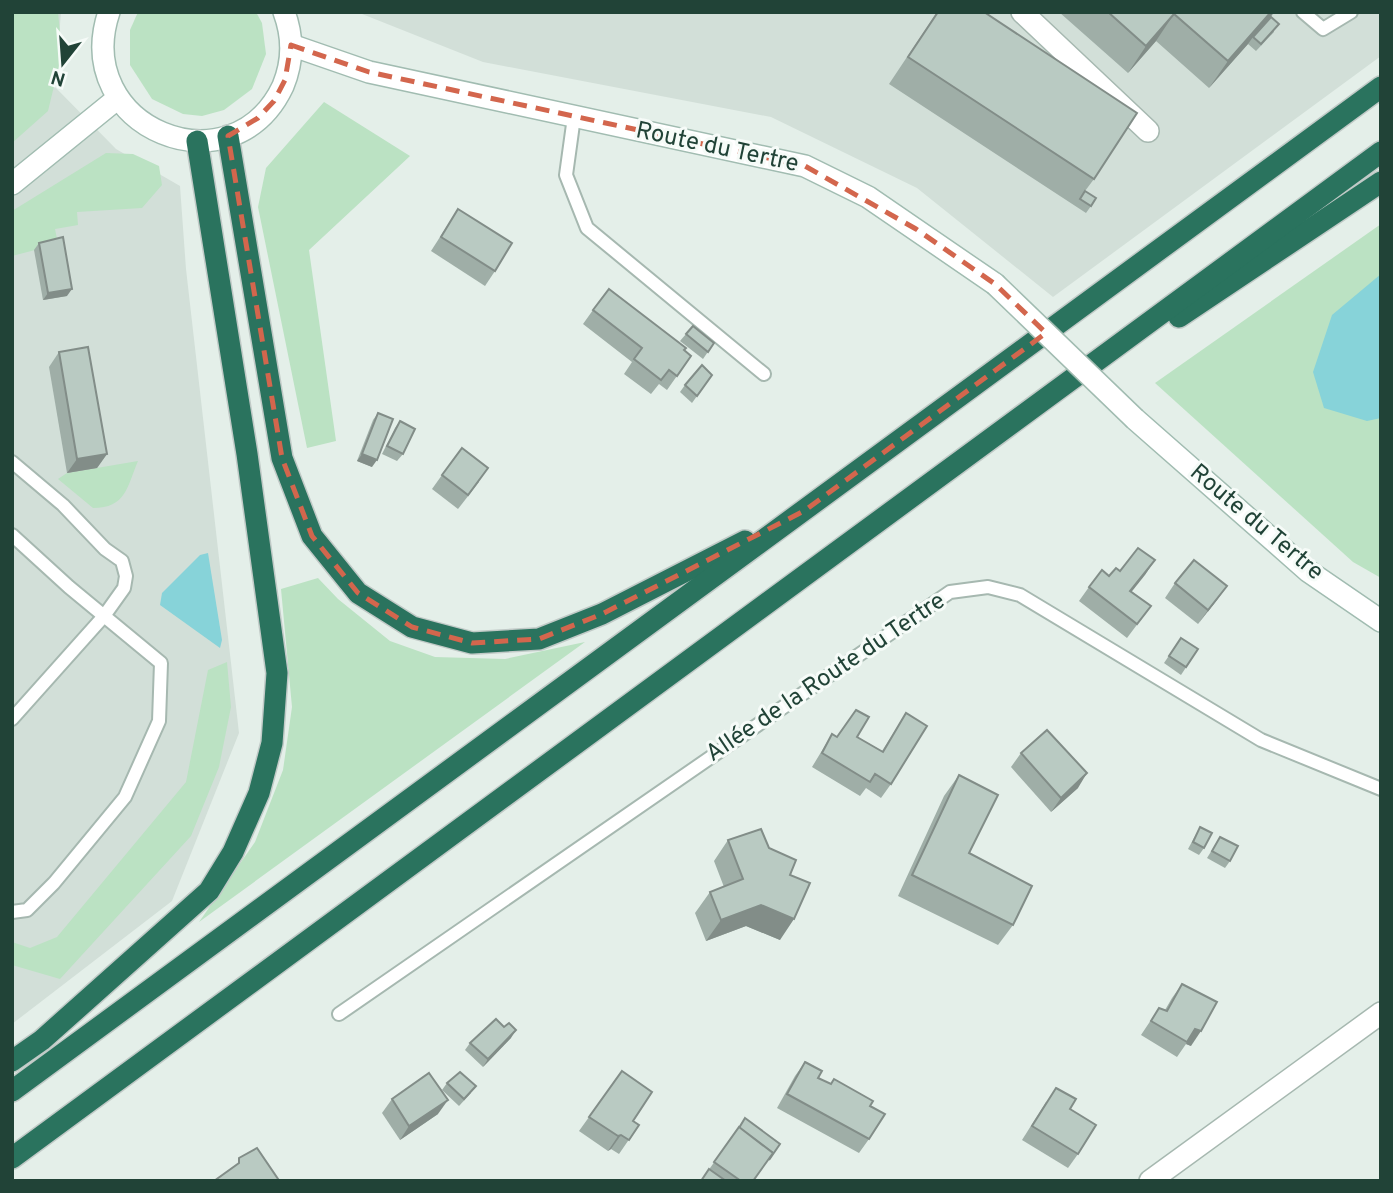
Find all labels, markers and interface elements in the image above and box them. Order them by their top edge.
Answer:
north arrow [28,28,98,98]
text: N [49,64,69,91]
street label: Route du Tertre [633,116,801,180]
street label: Route du Tertre [1183,458,1329,588]
street label: Allée de la Route du Tertre [700,587,952,769]

